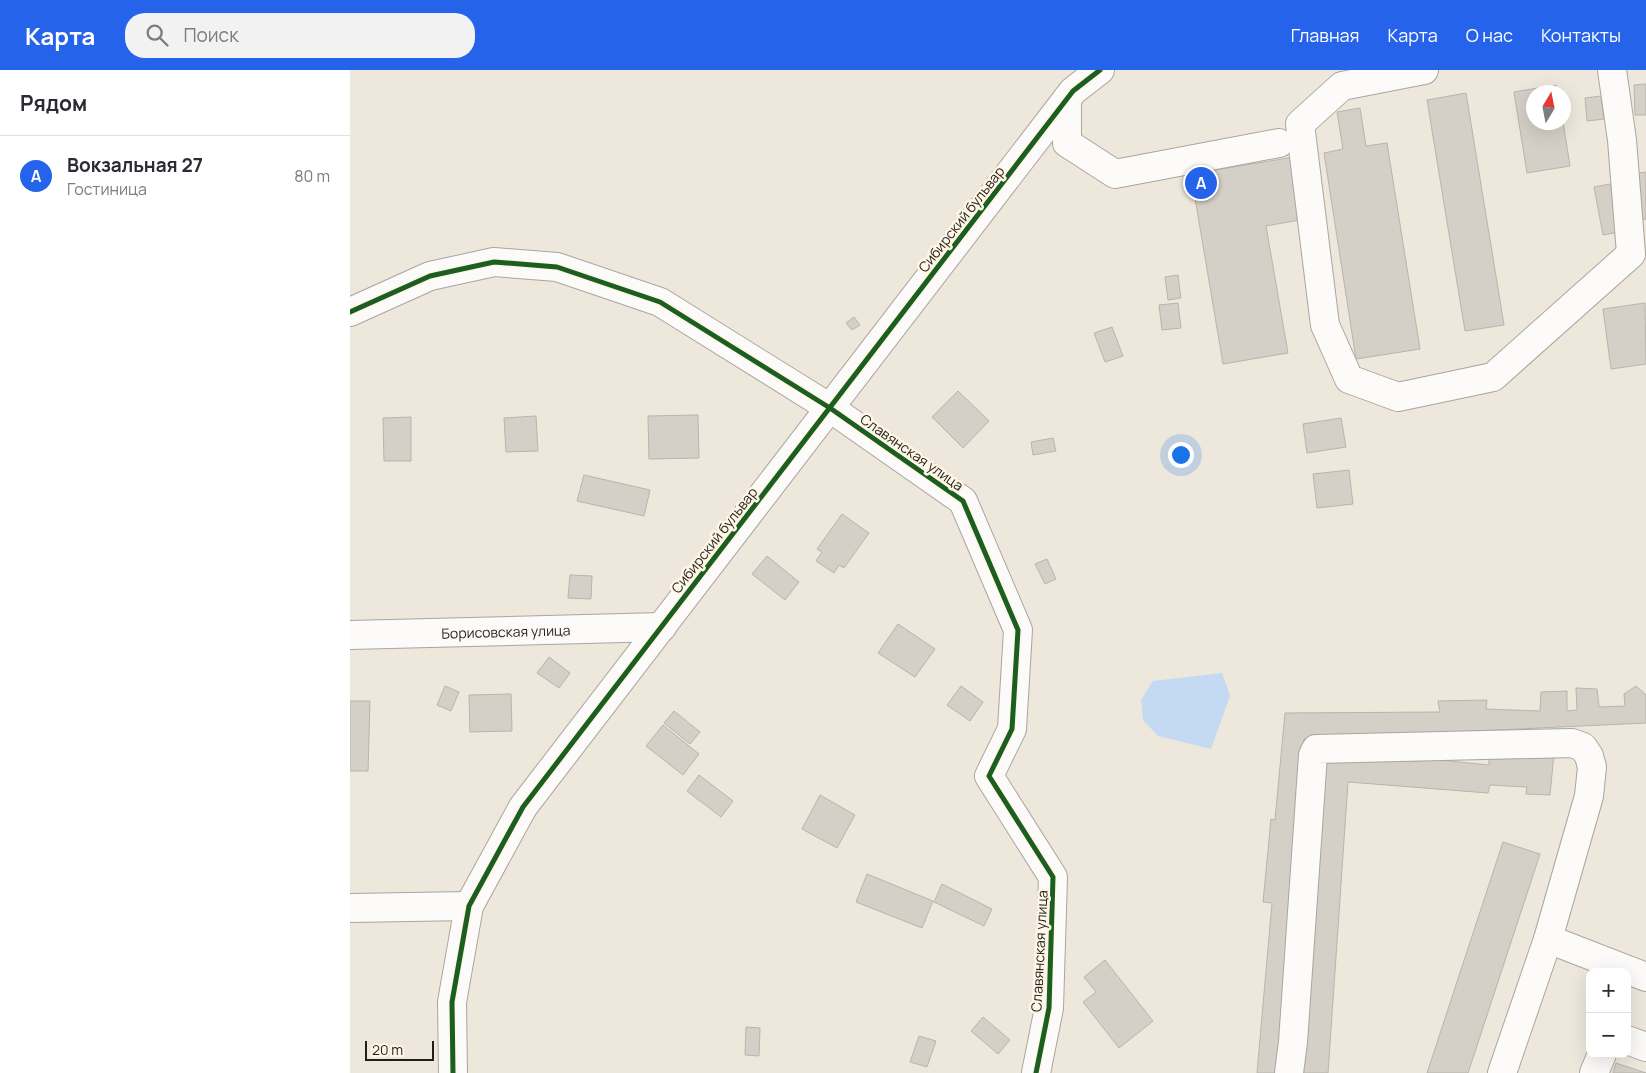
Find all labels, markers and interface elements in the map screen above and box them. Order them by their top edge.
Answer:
search box [125,13,475,58]
text: Карта [25,19,95,52]
icon: search [143,21,171,49]
text: Поиск [183,22,239,48]
text: Главная [1291,23,1360,47]
text: Карта [1388,23,1438,47]
text: О нас [1466,23,1513,47]
text: Контакты [1541,23,1621,47]
north arrow [1526,85,1571,130]
text: Рядом [20,89,87,117]
text: Вокзальная 27 [67,152,203,178]
street label: Сибирский бульвар [914,162,1008,276]
pin: A [1185,164,1217,202]
text: A [31,165,41,187]
text: 80 m [294,165,330,187]
text: Гостиница [67,178,147,200]
street label: Славянская улица [857,409,967,495]
your location [1168,442,1194,468]
street label: Сибирский бульвар [667,483,761,597]
street label: Борисовская улица [441,620,571,642]
street label: Славянская улица [1026,890,1052,1012]
map controls [1586,968,1631,1058]
button: + [1586,968,1631,1013]
button: − [1586,1013,1631,1058]
scale bar [365,1038,434,1061]
text: 20 m [372,1040,403,1059]

